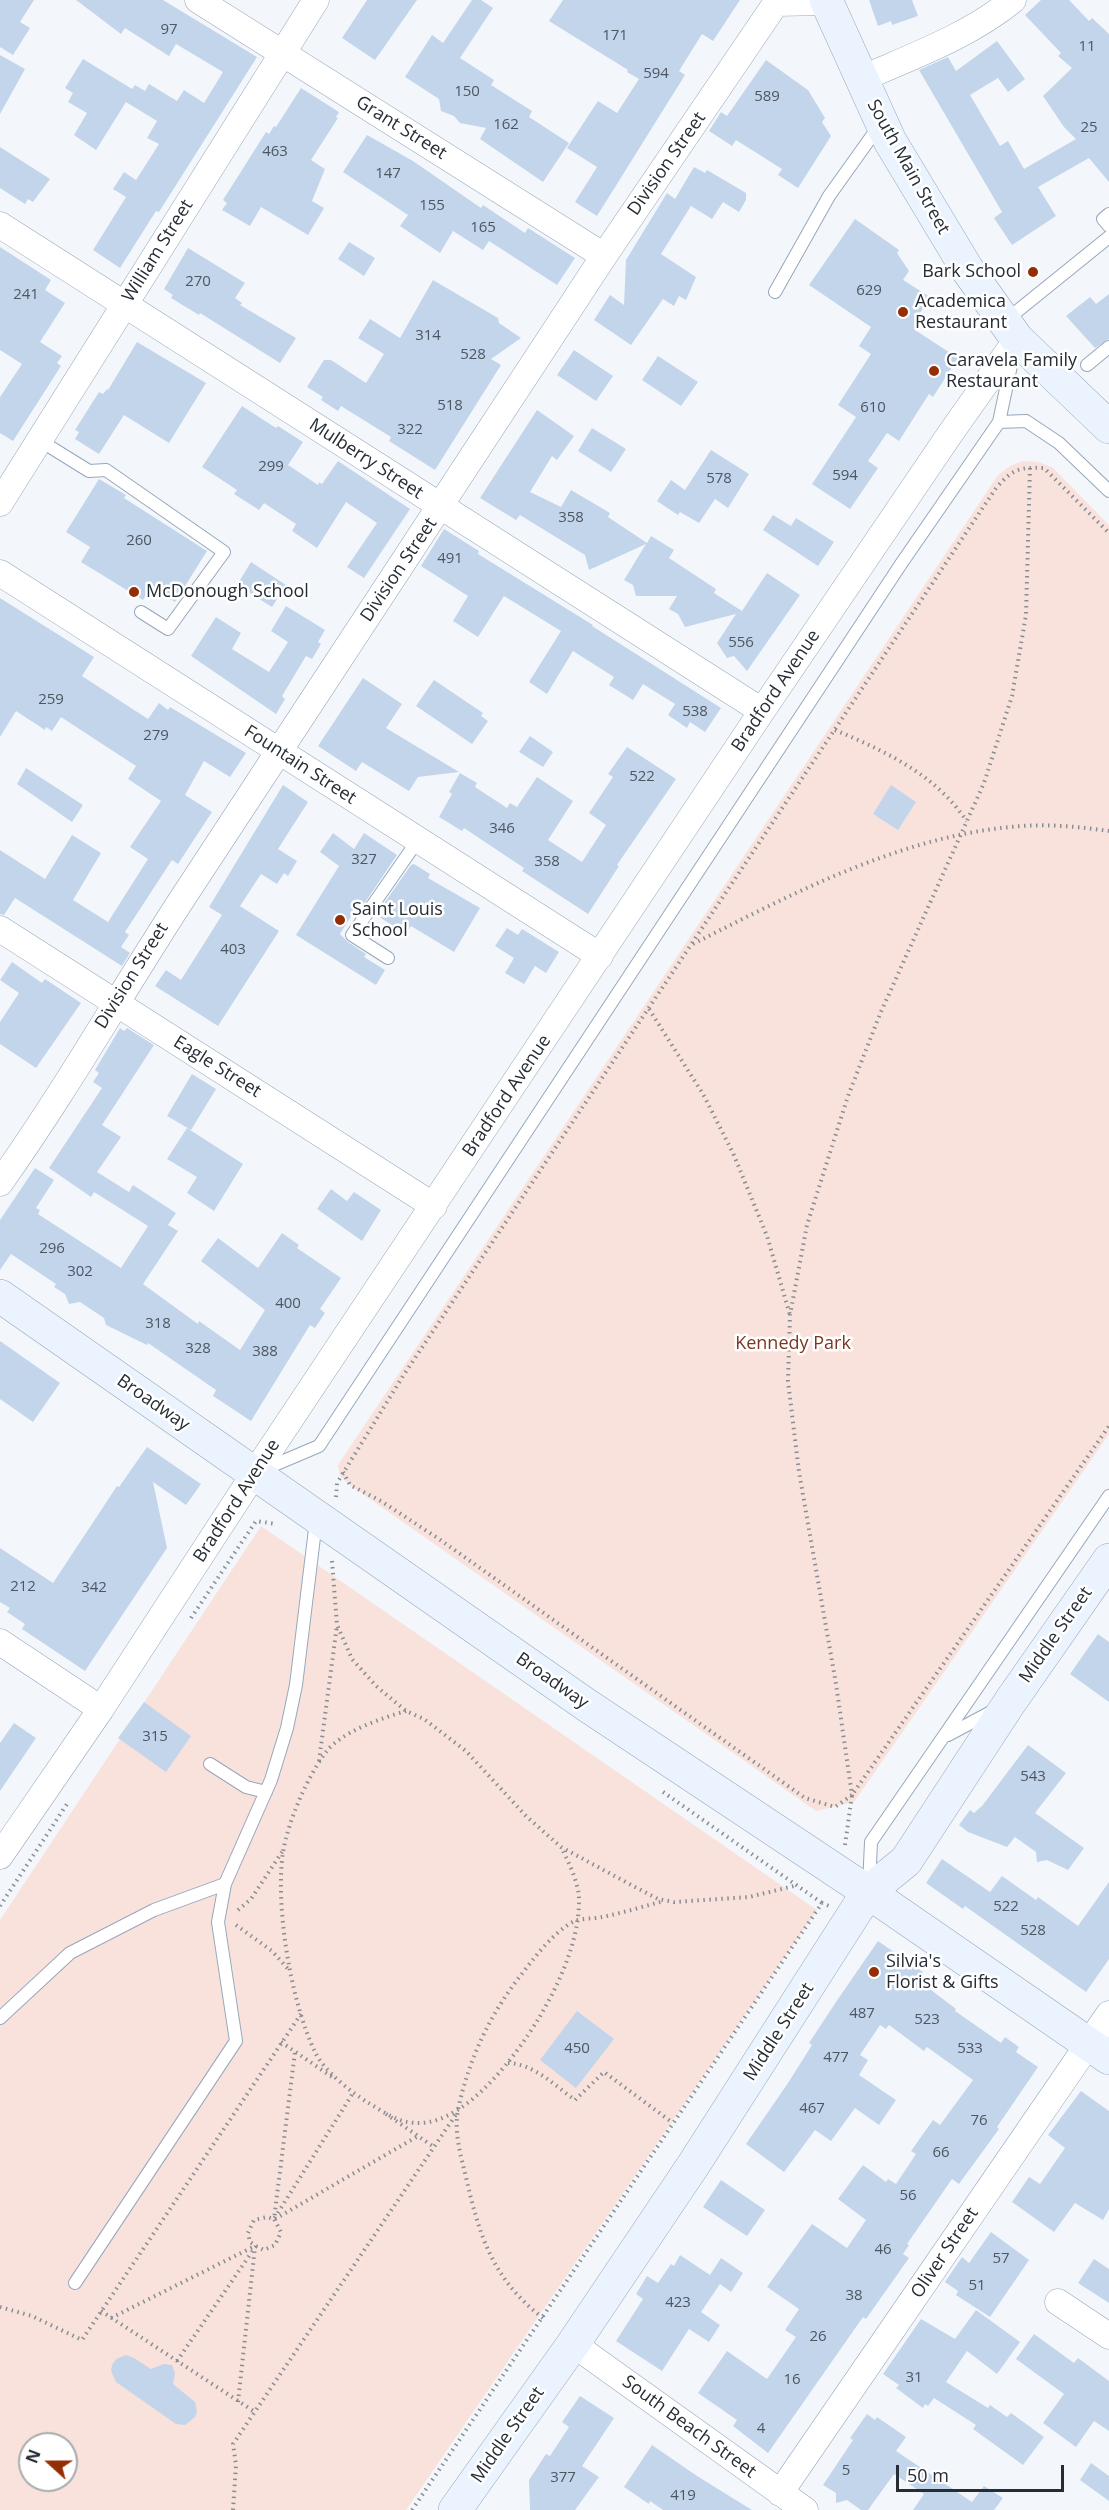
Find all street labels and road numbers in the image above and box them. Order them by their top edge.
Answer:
street label: Grant Street [352,92,450,164]
street label: South Main Street [862,96,954,238]
street label: Division Street [623,108,711,220]
street label: William Street [118,196,198,306]
street label: Mulberry Street [305,414,427,504]
street label: Division Street [356,514,442,626]
street label: Bradford Avenue [727,626,825,756]
street label: Fountain Street [240,721,360,809]
street label: Division Street [91,919,173,1033]
street label: Bradford Avenue [458,1031,556,1161]
street label: Eagle Street [169,1032,265,1102]
street label: Broadway [112,1370,194,1436]
street label: Bradford Avenue [189,1435,285,1567]
street label: Middle Street [1015,1583,1097,1687]
street label: Broadway [511,1648,593,1714]
street label: Middle Street [739,1979,819,2085]
street label: Oliver Street [907,2204,983,2302]
street label: South Beach Street [618,2371,760,2483]
street label: Middle Street [467,2383,549,2487]

